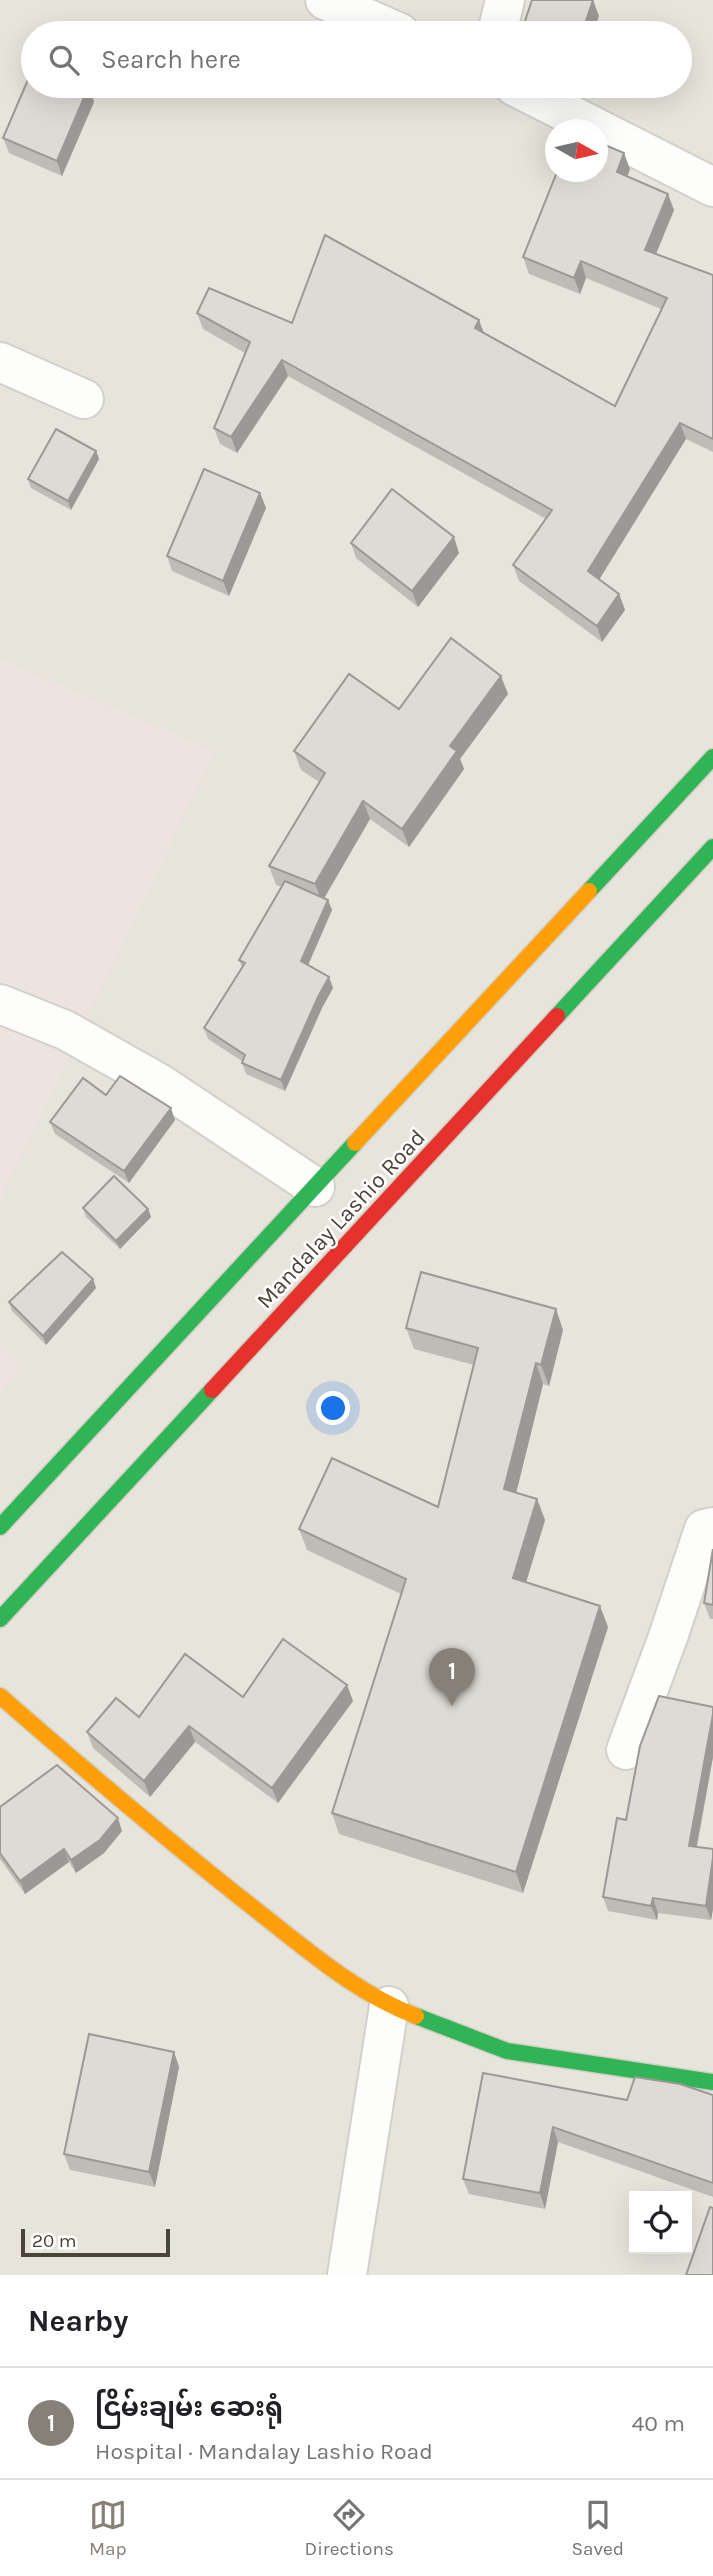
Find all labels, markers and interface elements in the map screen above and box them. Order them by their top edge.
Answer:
search box [21,21,692,98]
icon: search [45,41,83,79]
text: Search here [101,44,241,75]
north arrow [545,119,608,182]
street label: Mandalay Lashio Road [251,1124,431,1314]
your location [316,1391,350,1425]
pin: 1 [429,1648,475,1706]
map controls [629,2191,692,2254]
button: locate [629,2191,692,2254]
scale bar [21,2226,170,2258]
text: 20 m [32,2230,77,2252]
text: Nearby [28,2303,128,2339]
text: ငြိမ်းချမ်း ဆေးရုံ [95,2392,283,2423]
text: 1 [47,2410,55,2437]
text: 40 m [632,2410,685,2437]
text: Hospital · Mandalay Lashio Road [95,2438,433,2465]
tab: Map [89,2496,127,2560]
tab: Directions [305,2496,394,2560]
tab: Saved [572,2496,624,2560]

